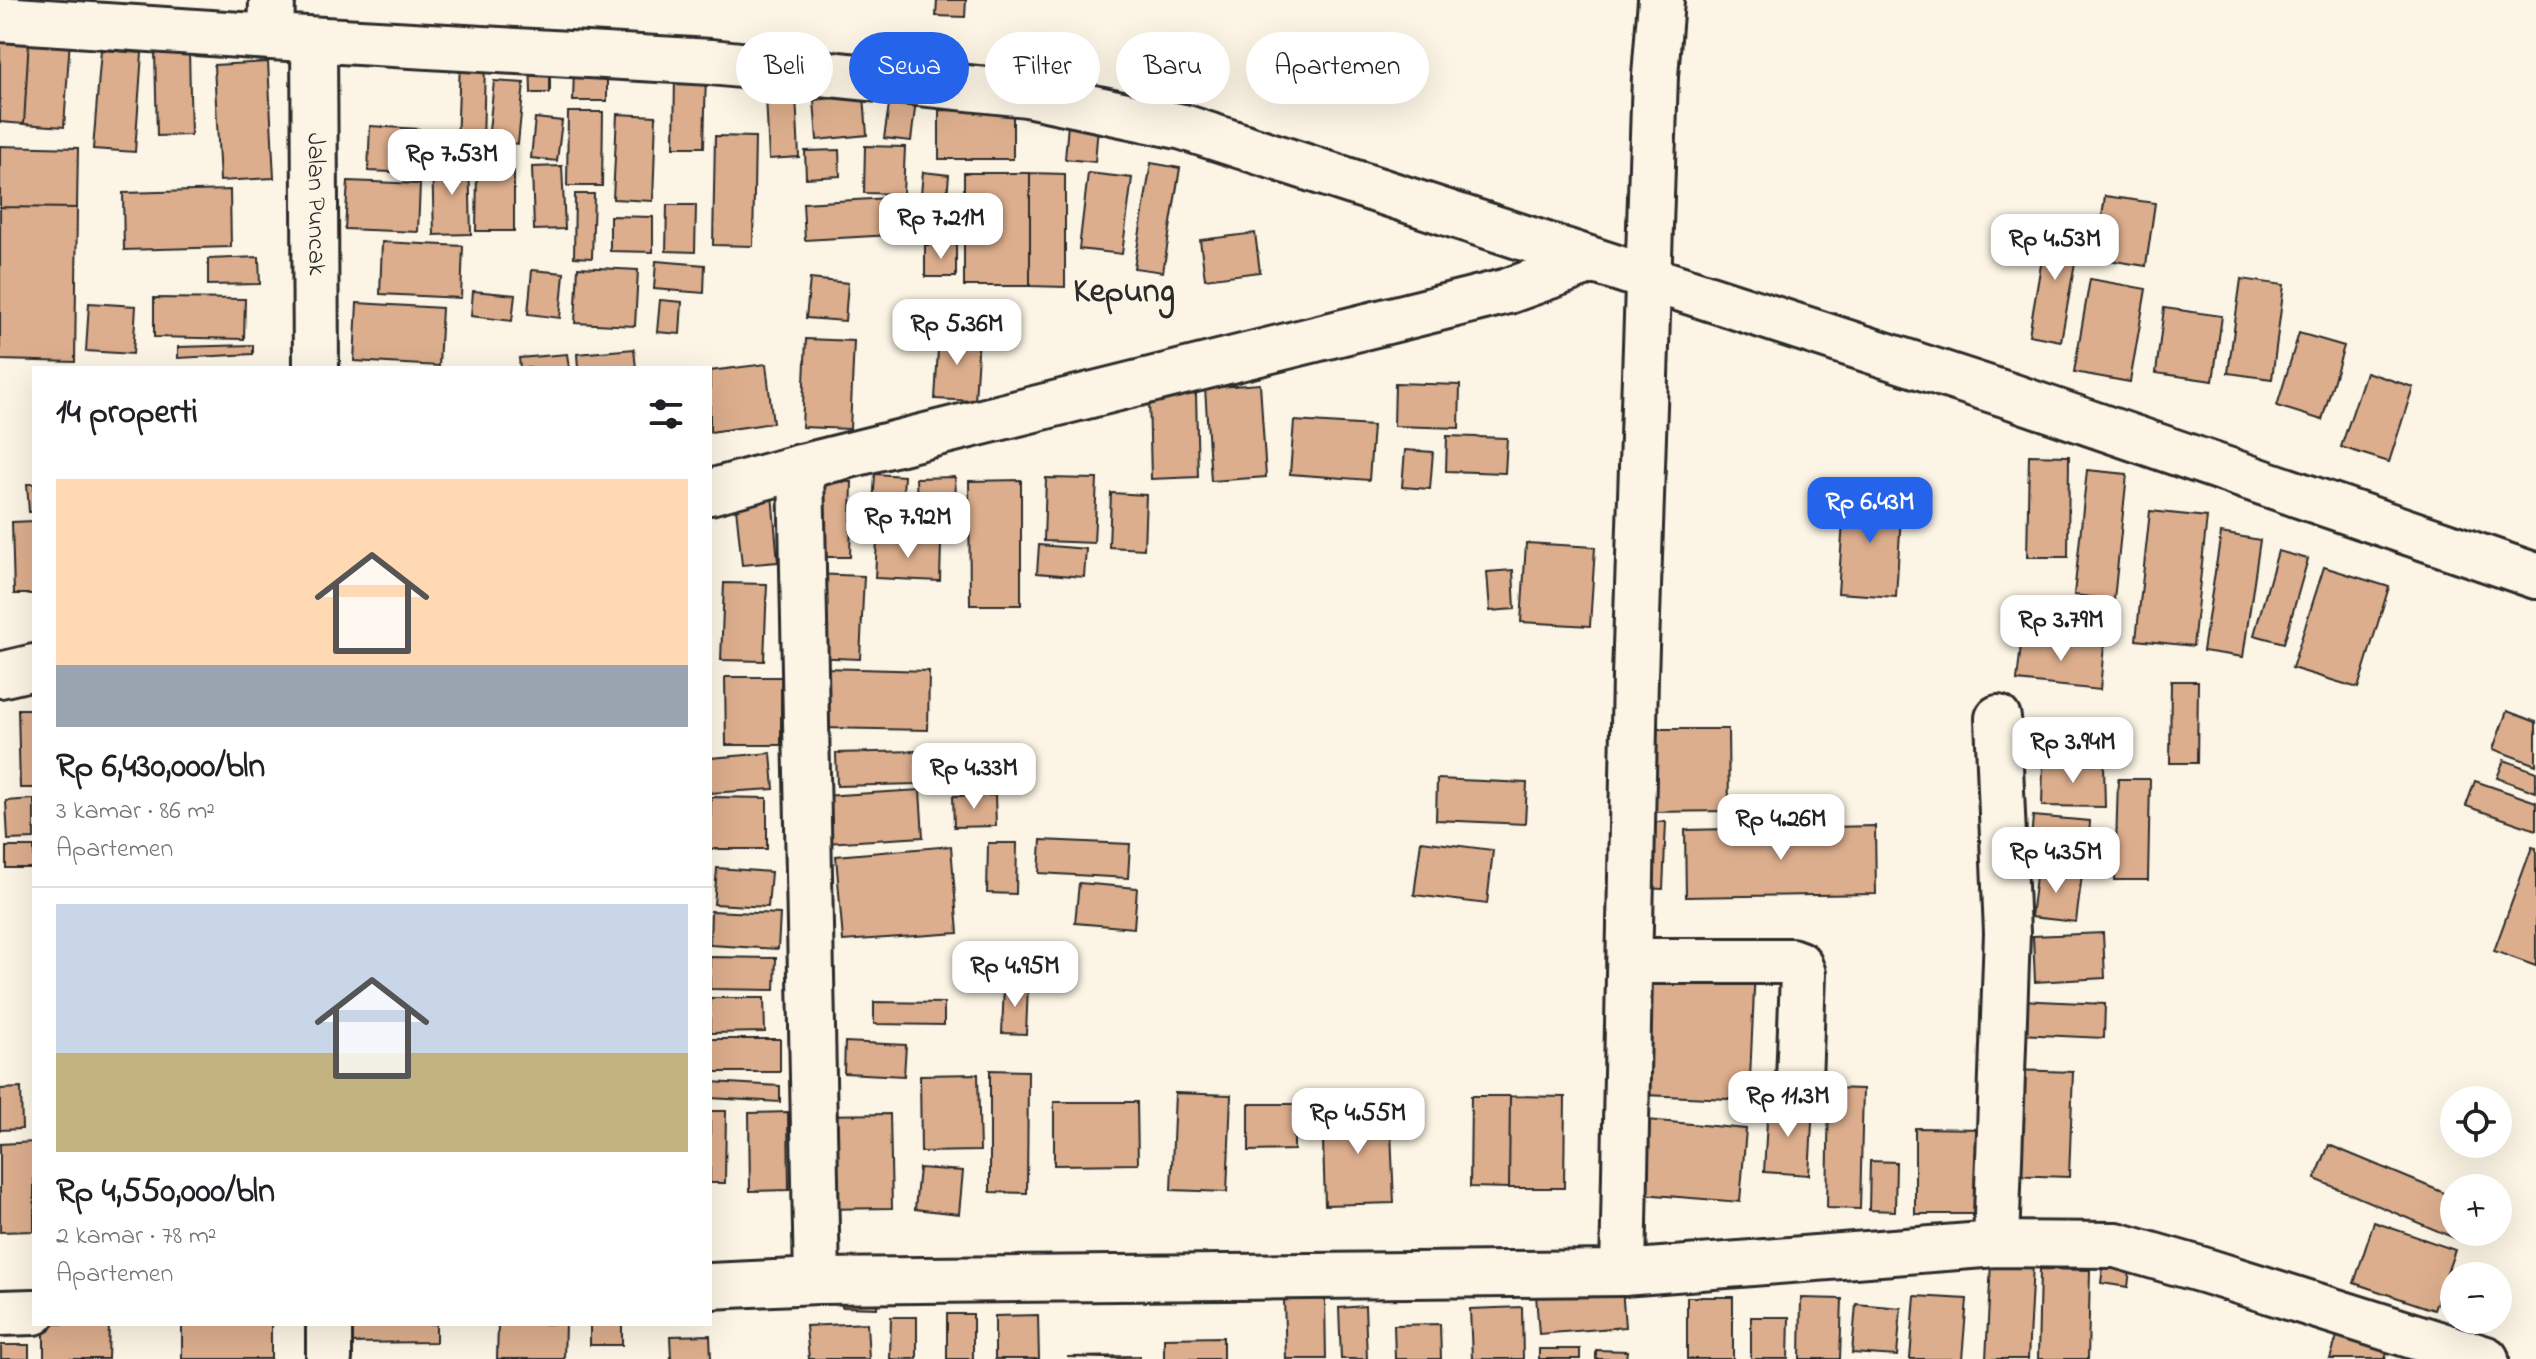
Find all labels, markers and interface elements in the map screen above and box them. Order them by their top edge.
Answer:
chip: Beli [736,32,833,104]
chip: Sewa [849,32,969,104]
chip: Filter [985,32,1100,104]
chip: Baru [1116,32,1230,104]
chip: Apartemen [1246,32,1429,104]
pin: Rp 7.53M [369,129,535,197]
street label: Jalan Puncak [296,133,334,276]
text: Rp 7.53M [406,136,498,174]
pin: Rp 7.21M [858,193,1024,261]
text: Rp 7.21M [897,200,985,238]
pin: Rp 4.53M [1972,214,2138,282]
text: Rp 4.53M [2009,221,2101,259]
district label: Kepung [1073,268,1175,319]
pin: Rp 5.36M [874,299,1040,367]
text: Rp 5.36M [910,306,1004,344]
text: 14 properti [56,389,198,439]
icon: filters [644,392,688,436]
pin: Rp 6.43M [1787,477,1953,545]
text: Rp 6.43M [1826,484,1915,522]
pin: Rp 7.92M [825,492,991,560]
text: Rp 7.92M [864,499,952,537]
icon: home [300,531,444,675]
pin: Rp 3.79M [1978,595,2144,663]
text: Rp 3.79M [2018,602,2104,640]
pin: Rp 3.94M [1990,717,2156,785]
text: Rp 3.94M [2030,724,2116,762]
text: Rp 6,430,000/bln [56,743,265,793]
pin: Rp 4.33M [891,743,1057,811]
text: Rp 4.33M [930,750,1018,788]
text: 3 kamar · 86 m² [56,793,215,831]
pin: Rp 4.26M [1698,794,1864,862]
text: Rp 4.26M [1735,801,1827,839]
pin: Rp 4.35M [1973,827,2139,895]
text: Apartemen [56,831,173,869]
text: Rp 4.35M [2010,834,2102,872]
pin: Rp 4.95M [932,941,1098,1009]
text: Rp 4.95M [970,948,1060,986]
icon: home [300,956,444,1100]
pin: Rp 11.3M [1705,1071,1871,1139]
text: Rp 11.3M [1746,1078,1830,1116]
map controls [2440,1086,2512,1334]
button: locate [2440,1086,2512,1158]
pin: Rp 4.55M [1275,1088,1441,1156]
text: Rp 4.55M [1310,1095,1406,1133]
text: Rp 4,550,000/bln [56,1168,275,1218]
button: + [2440,1174,2512,1246]
text: 2 kamar · 78 m² [56,1218,217,1256]
text: Apartemen [56,1256,173,1294]
button: − [2440,1262,2512,1334]

